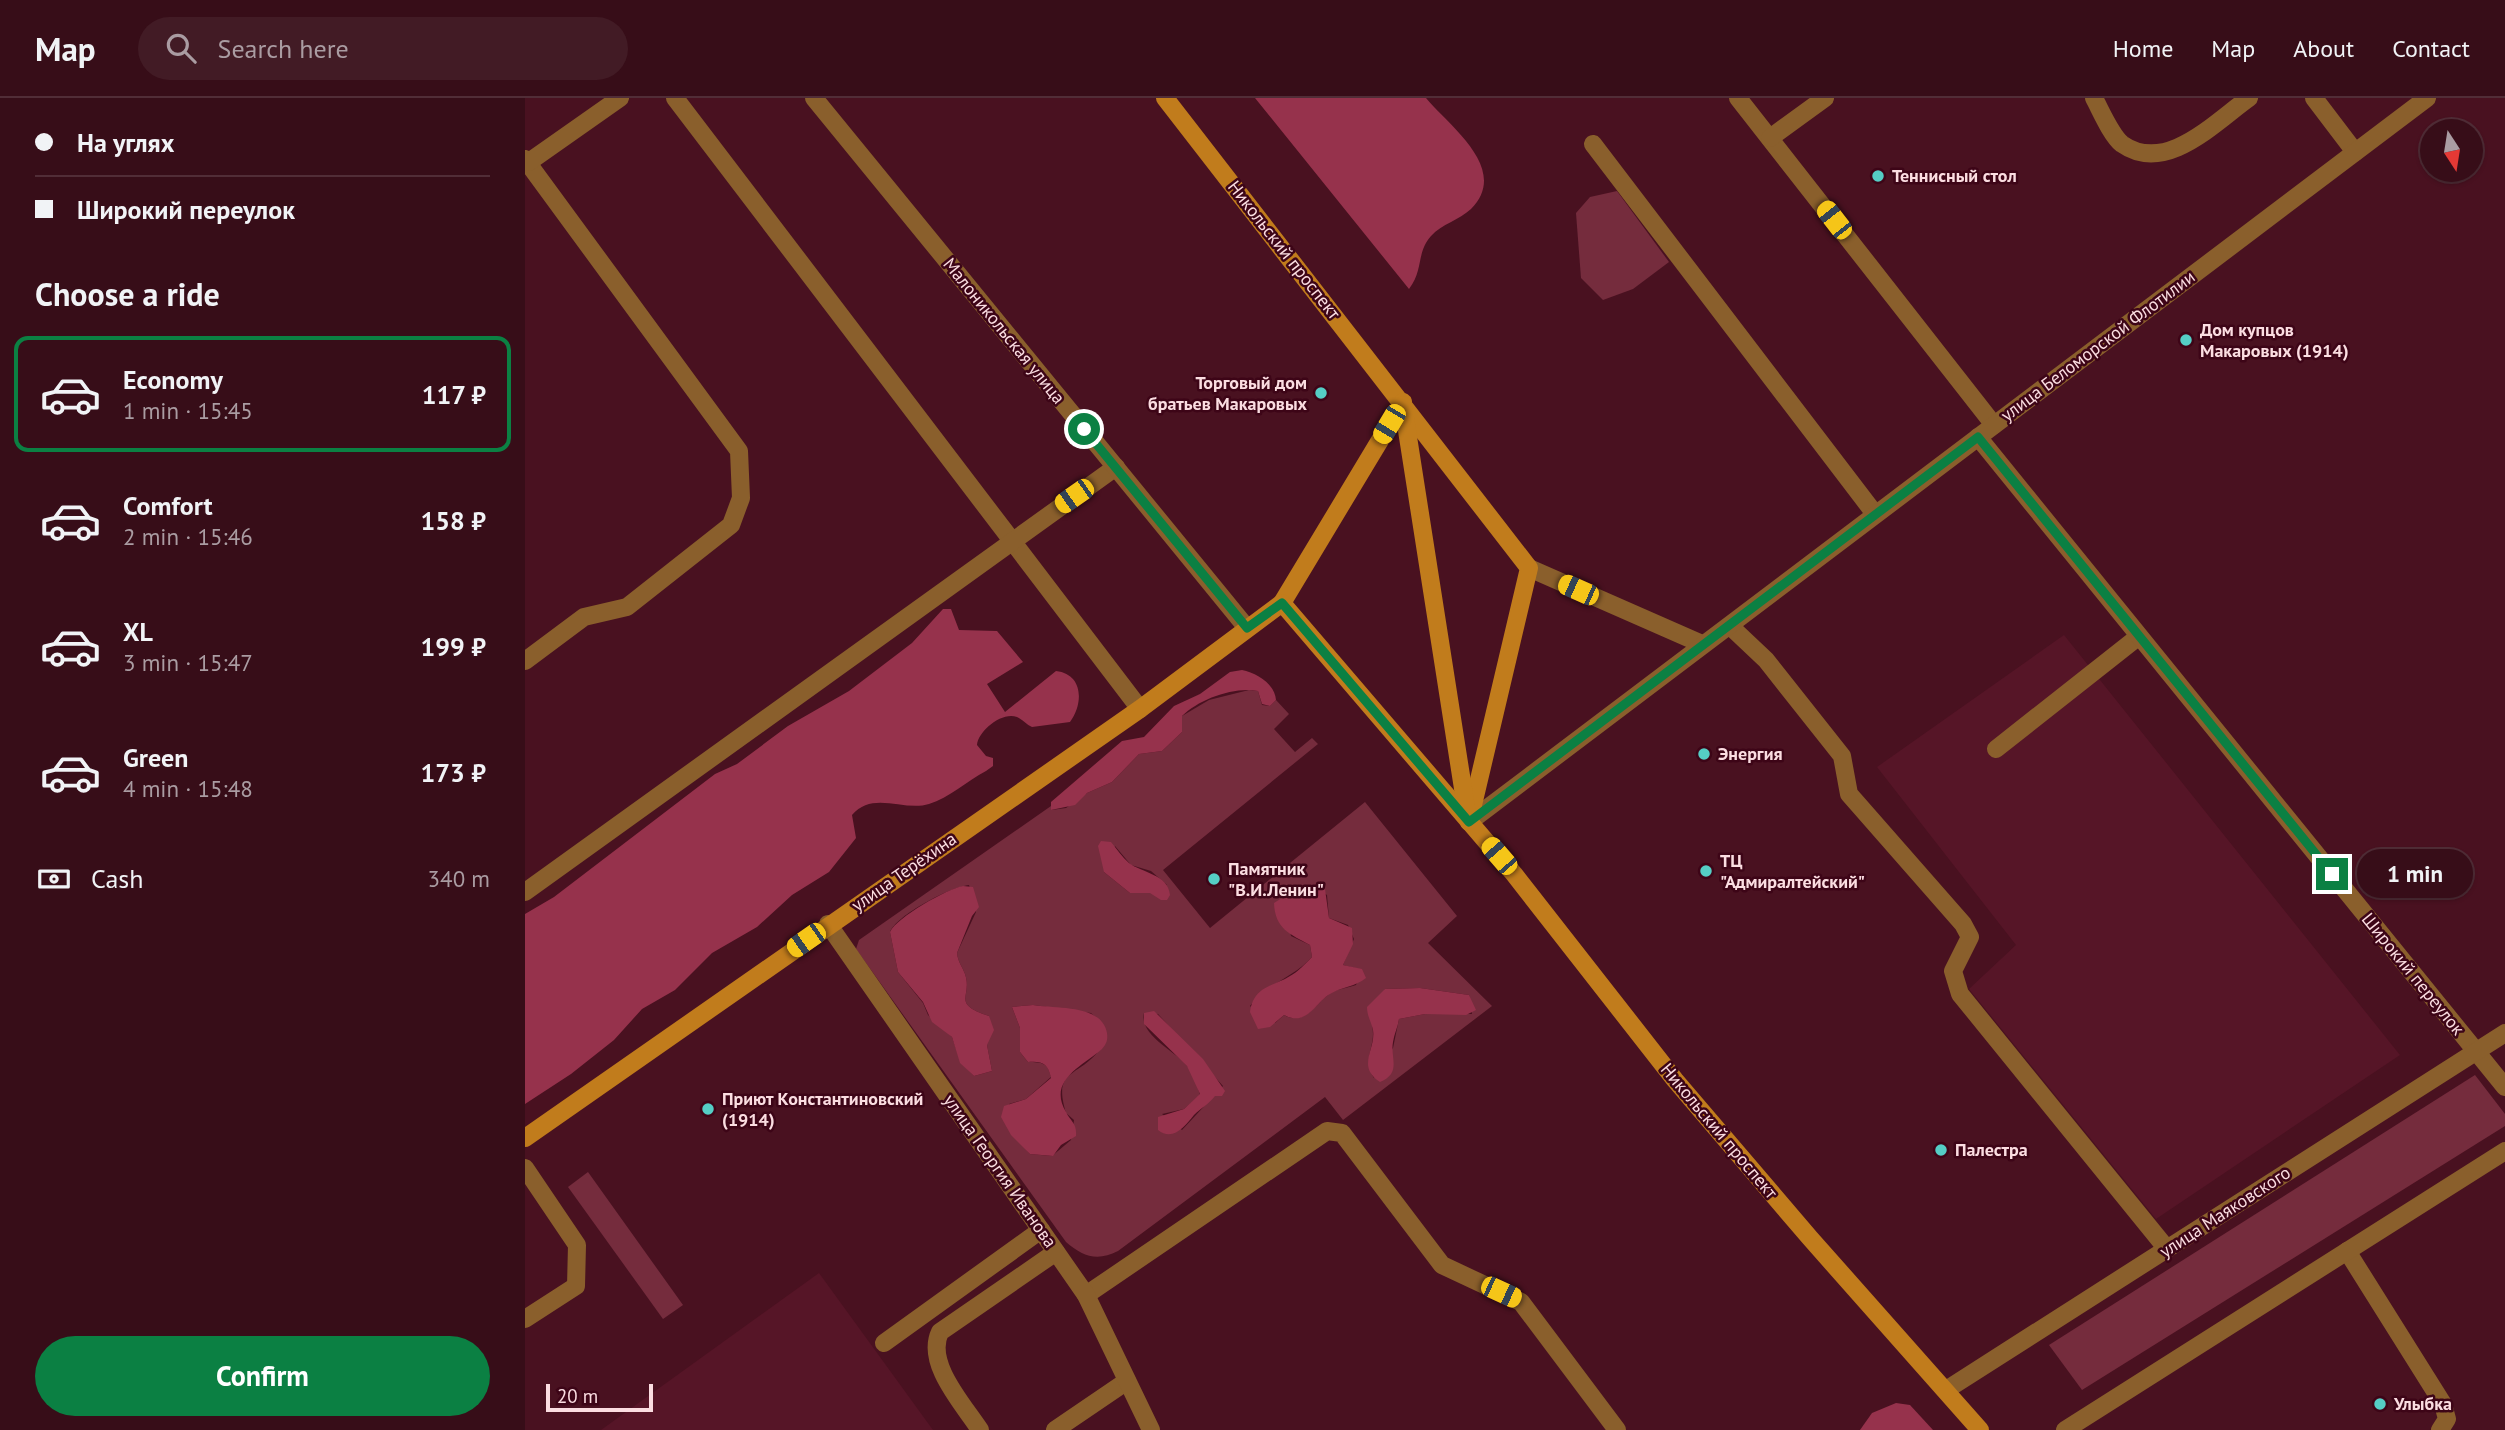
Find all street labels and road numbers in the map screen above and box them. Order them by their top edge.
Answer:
street label: Никольский проспект [1223,176,1346,324]
street label: Малоникольская улица [938,253,1070,408]
street label: улица Беломорской Флотилии [1996,265,2199,426]
street label: улица Терёхина [847,827,961,916]
street label: Широкий переулок [2357,908,2470,1040]
street label: Никольский проспект [1656,1058,1783,1204]
street label: улица Георгия Иванова [939,1089,1062,1252]
street label: улица Маяковского [2155,1161,2295,1262]

